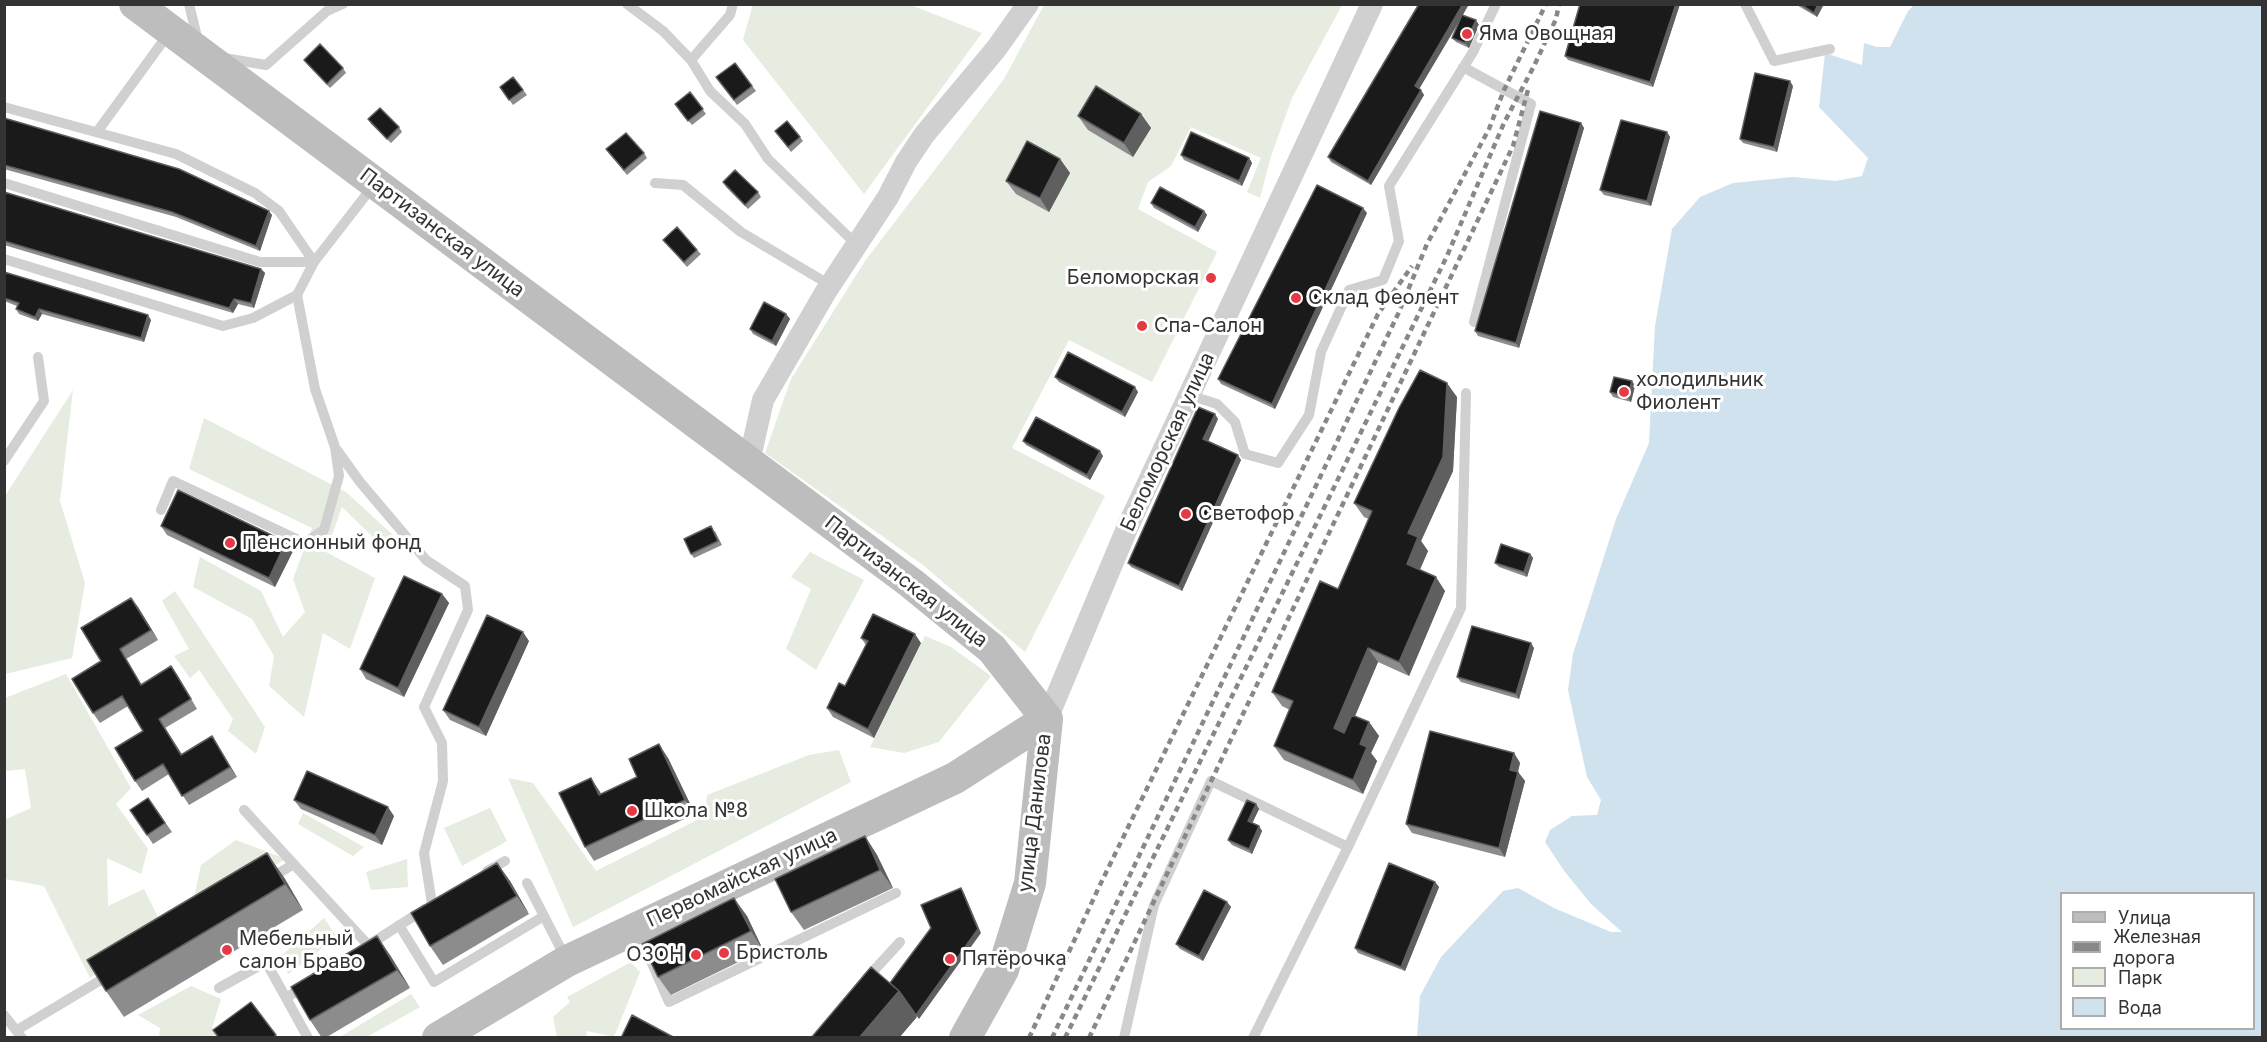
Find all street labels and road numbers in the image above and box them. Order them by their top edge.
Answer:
street label: Партизанская улица [355,163,529,303]
street label: Беломорская улица [1116,349,1220,535]
street label: Партизанская улица [820,511,992,653]
street label: улица Данилова [1013,732,1057,894]
street label: Первомайская улица [643,823,841,933]

